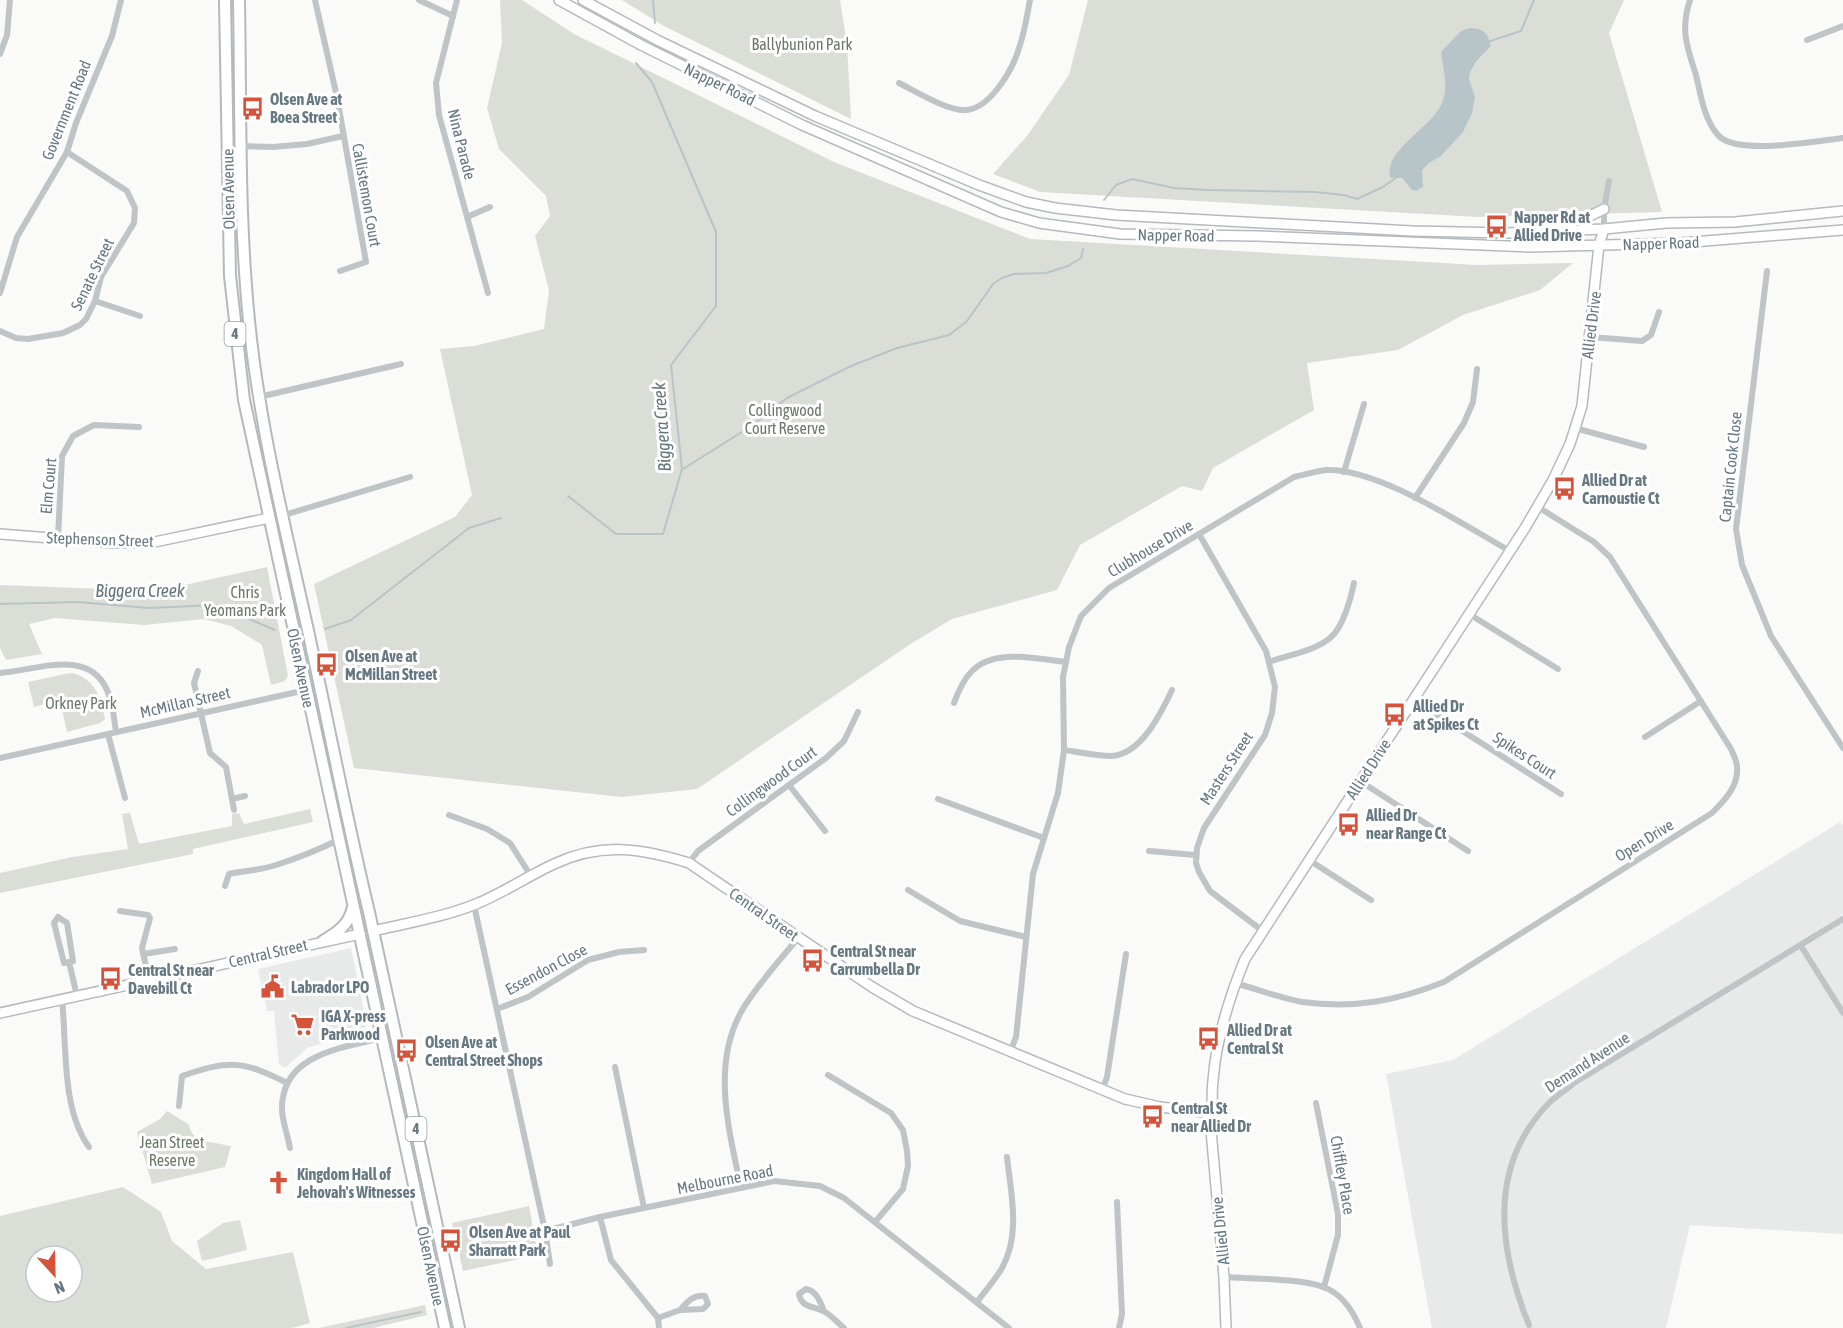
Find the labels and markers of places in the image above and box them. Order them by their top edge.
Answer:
place label: Olsen Ave at Boea Street [270,90,343,126]
bus stop icon: Olsen Ave at Boea Street [239,95,265,121]
place label: Napper Rd at Allied Drive [1513,208,1590,244]
bus stop icon: Napper Rd at Allied Drive [1483,213,1509,239]
place label: Allied Dr at Carnoustie Ct [1581,471,1660,507]
bus stop icon: Allied Dr at Carnoustie Ct [1551,476,1577,502]
place label: Olsen Ave at McMillan Street [345,647,437,683]
bus stop icon: Olsen Ave at McMillan Street [314,652,340,678]
place label: Allied Dr at Spikes Ct [1412,697,1479,733]
bus stop icon: Allied Dr at Spikes Ct [1382,702,1408,728]
place label: Allied Dr near Range Ct [1365,806,1447,842]
bus stop icon: Allied Dr near Range Ct [1335,811,1361,837]
place label: Central St near Carrumbella Dr [830,942,920,978]
bus stop icon: Central St near Carrumbella Dr [799,947,825,973]
place label: Central St near Davebill Ct [128,961,214,997]
bus stop icon: Central St near Davebill Ct [97,966,123,992]
public building icon: Labrador LPO [260,974,286,1000]
place label: Labrador LPO [291,978,369,996]
place label: IGA X-press Parkwood [321,1007,386,1043]
supermarket icon: IGA X-press Parkwood [290,1012,316,1038]
place label: Allied Dr at Central St [1226,1021,1292,1057]
bus stop icon: Allied Dr at Central St [1196,1026,1222,1052]
place label: Olsen Ave at Central Street Shops [425,1033,543,1069]
bus stop icon: Olsen Ave at Central Street Shops [394,1038,420,1064]
place label: Central St near Allied Dr [1171,1099,1251,1135]
bus stop icon: Central St near Allied Dr [1140,1104,1166,1130]
place label: Kingdom Hall of Jehovah's Witnesses [296,1165,416,1201]
church icon: Kingdom Hall of Jehovah's Witnesses [266,1170,292,1196]
place label: Olsen Ave at Paul Sharratt Park [469,1223,571,1259]
bus stop icon: Olsen Ave at Paul Sharratt Park [438,1228,464,1254]

